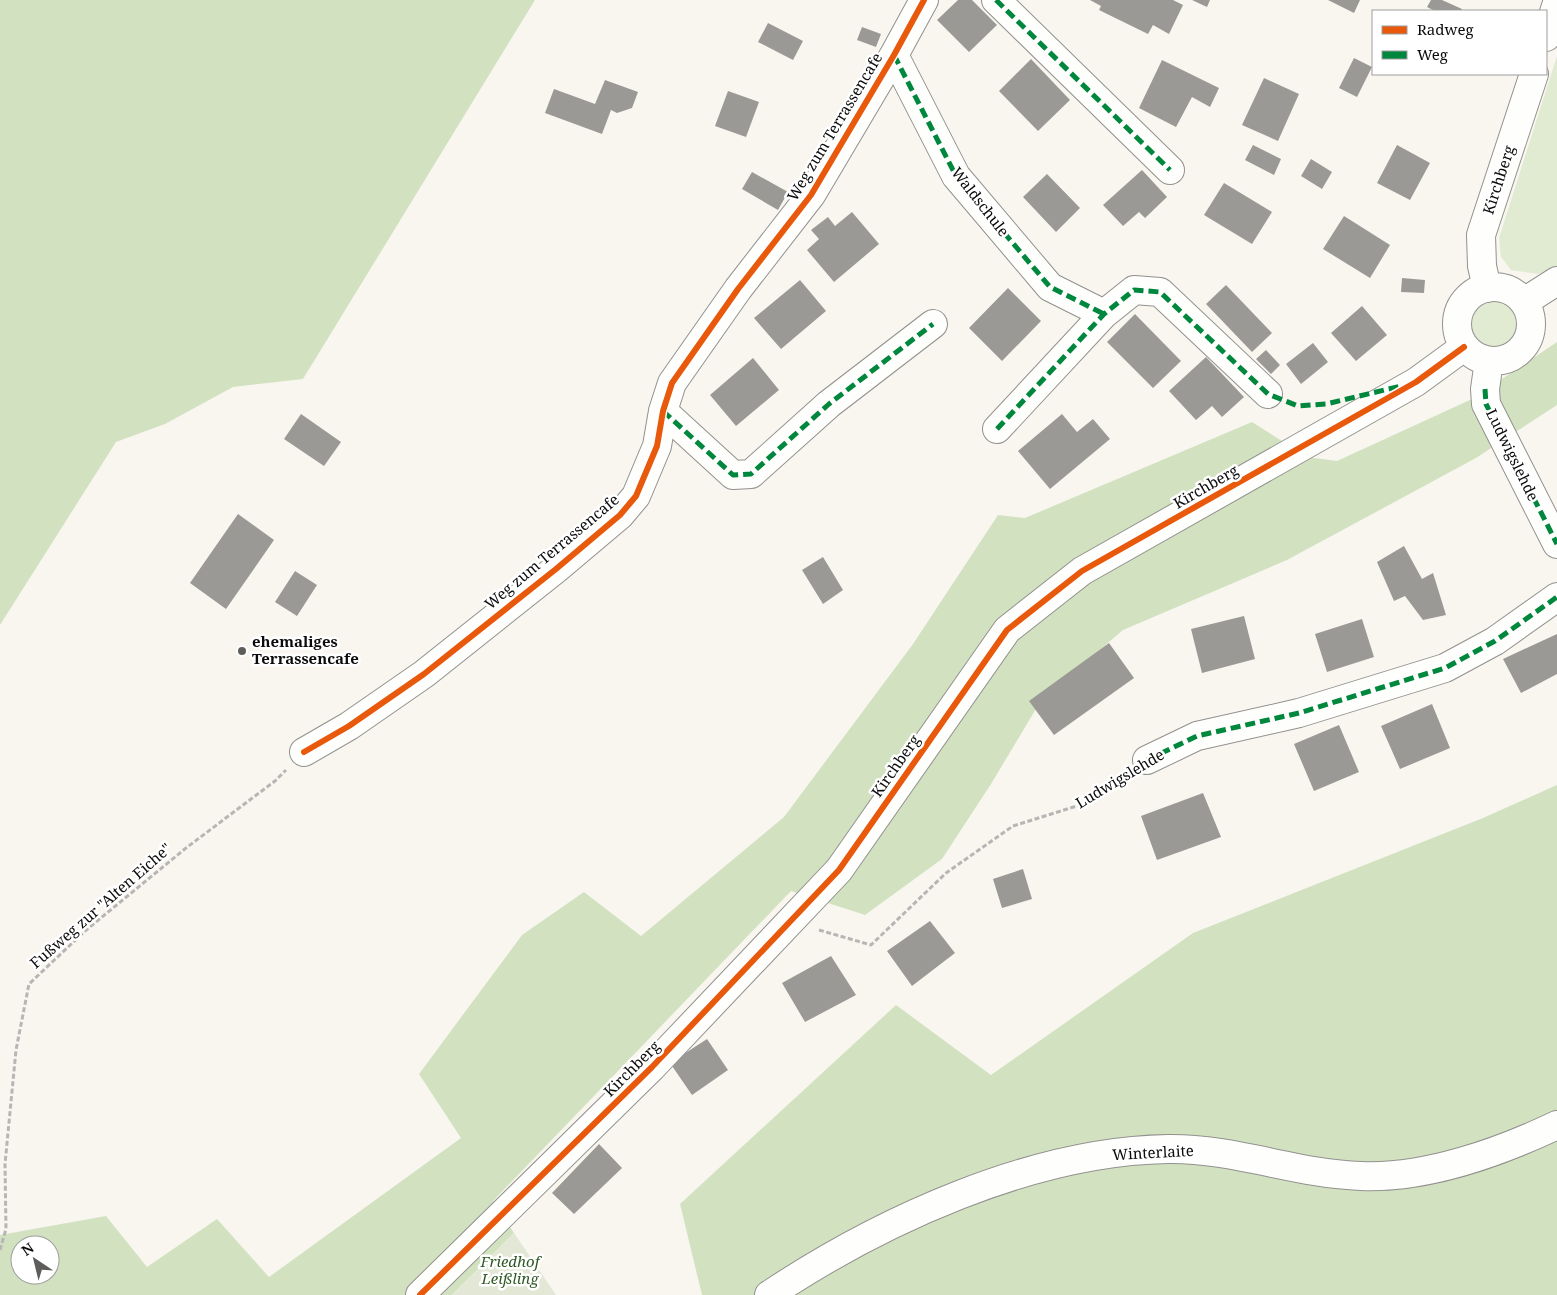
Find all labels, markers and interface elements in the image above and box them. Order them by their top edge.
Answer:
legend [1372,10,1547,75]
text: Radweg [1417,19,1474,39]
text: Weg [1417,44,1448,64]
street label: Weg zum Terrassencafe [782,49,886,204]
street label: Kirchberg [1477,143,1519,217]
street label: Waldschule [947,163,1014,240]
street label: Ludwigslehde [1482,405,1544,504]
street label: Kirchberg [1169,460,1242,513]
street label: Weg zum Terrassencafe [480,489,623,613]
place label: ehemaliges Terrassencafe [252,631,359,668]
marker: ehemaliges Terrassencafe [236,645,248,657]
street label: Kirchberg [866,730,924,801]
street label: Ludwigslehde [1071,744,1168,812]
street label: Fußweg zur "Alten Eiche" [25,838,175,972]
street label: Kirchberg [599,1036,664,1101]
street label: Winterlaite [1112,1140,1194,1164]
north arrow [10,1235,60,1285]
text: N [17,1238,37,1260]
park label: Friedhof Leißling [480,1251,543,1288]

